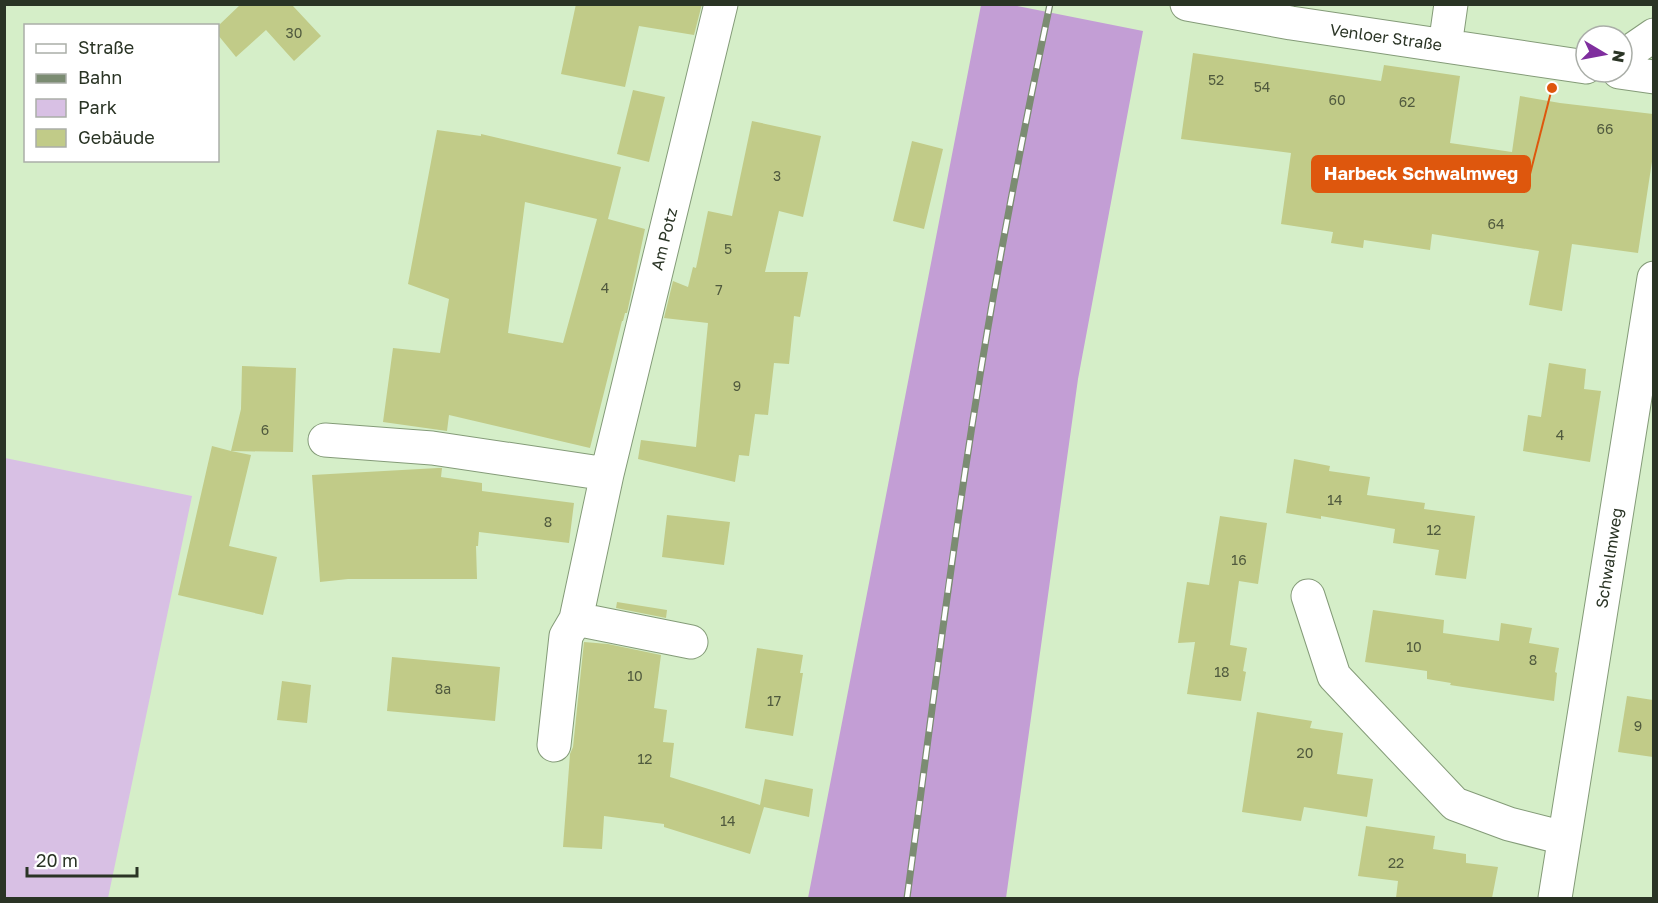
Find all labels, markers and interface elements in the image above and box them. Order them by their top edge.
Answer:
street label: Venloer Straße [1329,19,1443,55]
legend [24,24,219,162]
house number: 30 [286,24,302,41]
north arrow [1574,24,1634,84]
text: Straße [78,36,134,58]
text: N [1608,49,1630,64]
text: Bahn [78,66,122,88]
house number: 52 [1208,71,1224,88]
house number: 54 [1254,78,1270,95]
house number: 60 [1328,91,1346,108]
house number: 62 [1399,93,1415,110]
text: Park [78,96,117,118]
house number: 66 [1597,120,1613,137]
text: Gebäude [78,126,155,148]
callout: Harbeck Schwalmweg [1312,156,1530,192]
text: Harbeck Schwalmweg [1324,162,1518,184]
house number: 3 [773,167,781,184]
street label: Am Potz [647,206,681,272]
house number: 64 [1487,215,1505,232]
house number: 5 [724,240,732,257]
house number: 4 [601,279,609,296]
house number: 7 [715,281,723,298]
house number: 9 [733,377,741,394]
house number: 6 [261,421,269,438]
house number: 4 [1556,426,1564,443]
house number: 14 [1327,491,1343,508]
street label: Schwalmweg [1591,506,1627,610]
house number: 8 [544,513,552,530]
house number: 12 [1427,521,1441,538]
house number: 16 [1231,551,1247,568]
house number: 10 [1406,638,1422,655]
house number: 8 [1529,651,1537,668]
house number: 18 [1214,663,1230,680]
house number: 10 [627,667,643,684]
house number: 8a [435,680,451,697]
house number: 17 [767,692,781,709]
house number: 9 [1634,717,1642,734]
house number: 20 [1297,744,1313,761]
house number: 12 [638,750,652,767]
house number: 14 [720,812,736,829]
scale bar [27,840,136,878]
text: 20 m [36,849,78,871]
house number: 22 [1388,854,1404,871]

